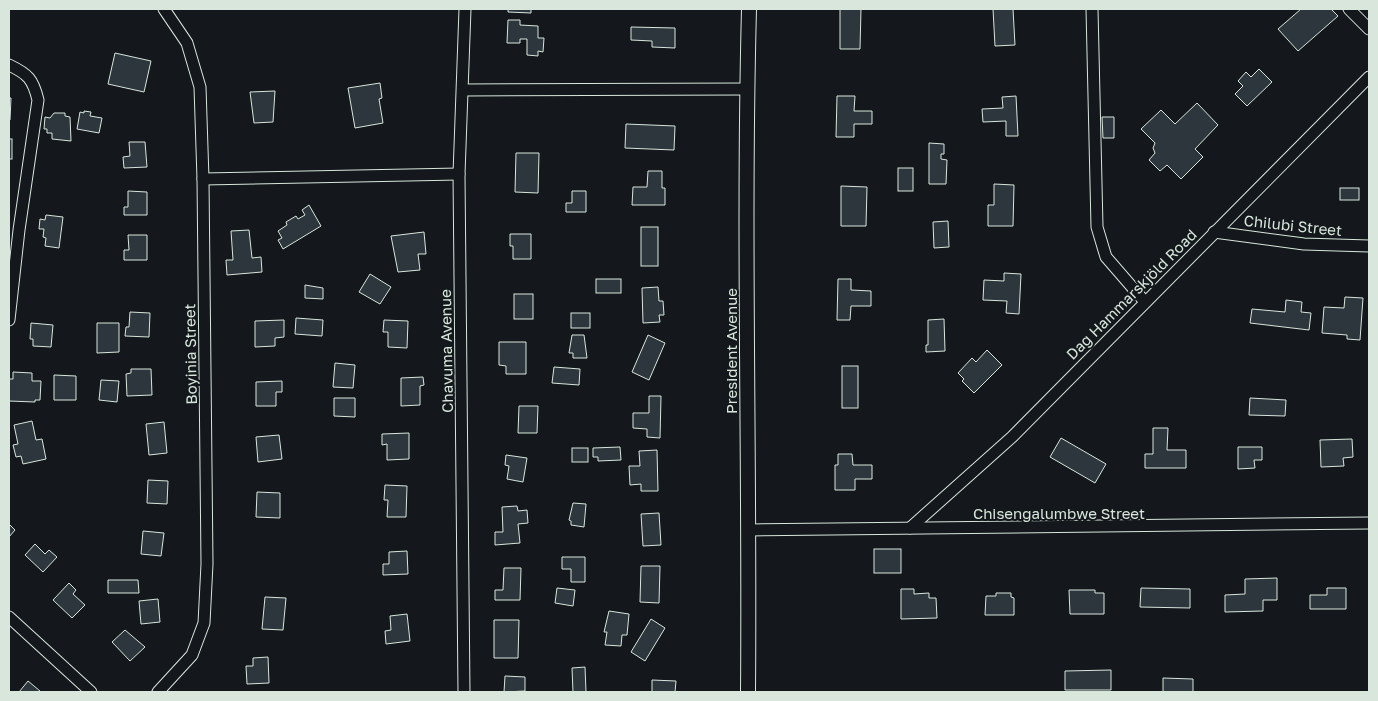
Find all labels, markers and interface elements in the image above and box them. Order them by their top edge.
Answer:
street label: Chilubi Street [1243,211,1343,239]
street label: Dag Hammarskjöld Road [1062,225,1200,363]
street label: President Avenue [722,288,740,414]
street label: Chavuma Avenue [436,289,456,413]
street label: Boyinia Street [180,303,200,405]
street label: Chisengalumbwe Street [973,504,1145,522]

